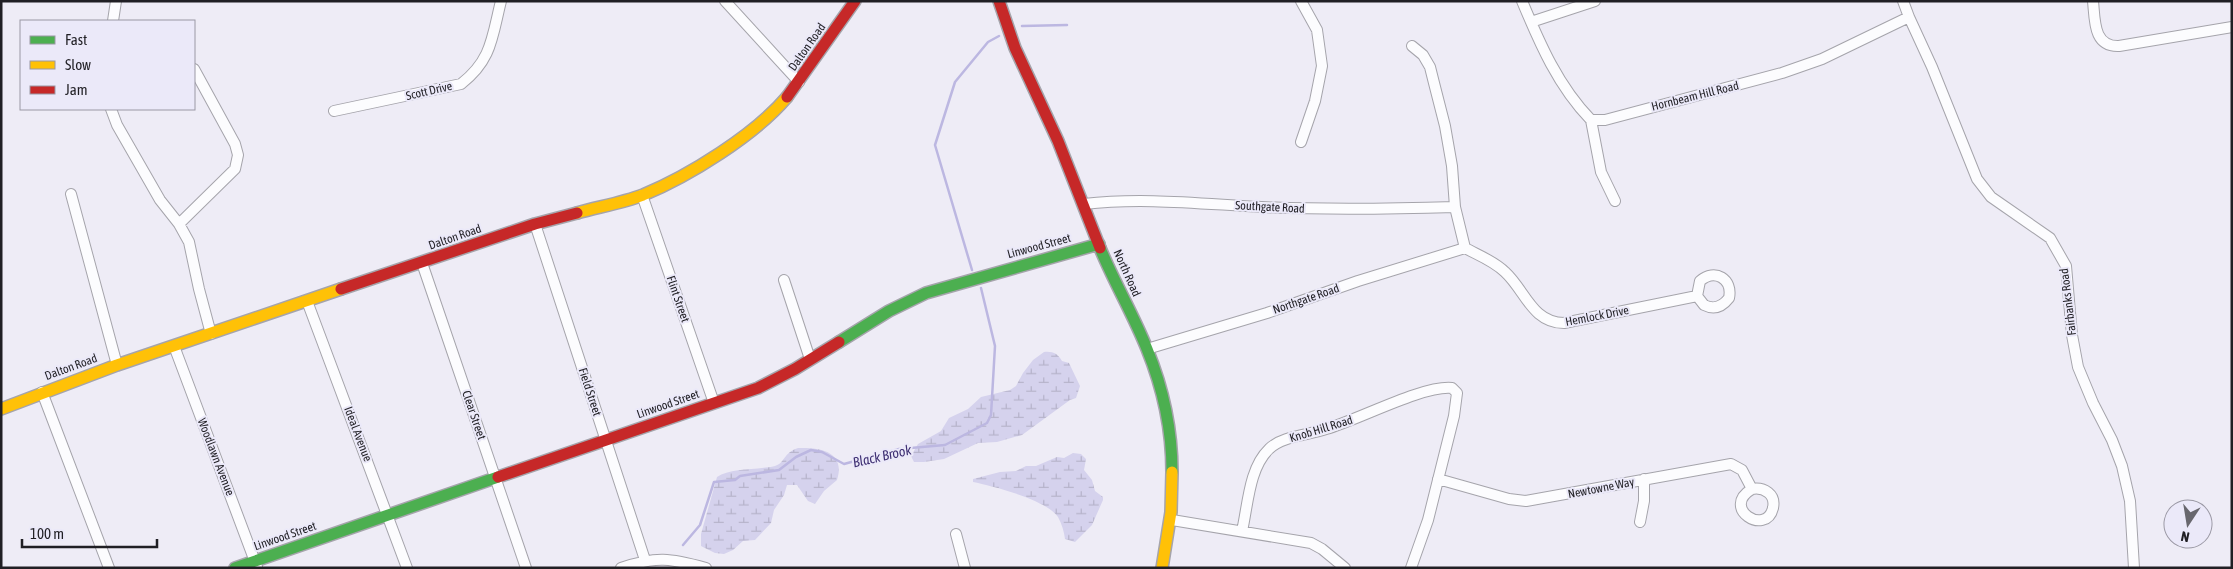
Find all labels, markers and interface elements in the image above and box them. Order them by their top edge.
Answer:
legend [20,20,195,110]
street label: Dalton Road [786,21,828,73]
text: Fast [65,31,87,48]
text: Slow [65,56,91,73]
street label: Hornbeam Hill Road [1650,78,1740,114]
street label: Scott Drive [405,79,453,103]
text: Jam [65,81,88,98]
street label: Southgate Road [1235,198,1305,216]
street label: Dalton Road [427,221,483,253]
street label: Linwood Street [1006,231,1073,261]
street label: North Road [1110,247,1144,299]
street label: Fairbanks Road [2057,268,2079,336]
street label: Flint Street [664,274,693,324]
street label: Northgate Road [1271,281,1341,317]
street label: Hemlock Drive [1564,303,1630,329]
street label: Dalton Road [43,351,99,383]
street label: Field Street [576,366,605,418]
street label: Linwood Street [635,387,702,421]
street label: Clear Street [459,389,489,442]
street label: Ideal Avenue [341,404,375,464]
street label: Knob Hill Road [1288,413,1354,445]
street label: Woodlawn Avenue [195,416,237,498]
water label: Black Brook [851,441,914,470]
street label: Newtowne Way [1567,475,1635,501]
north arrow [2163,499,2213,549]
scale bar [22,516,158,548]
street label: Linwood Street [252,519,319,553]
text: 100 m [30,525,64,542]
text: N [2180,528,2191,545]

